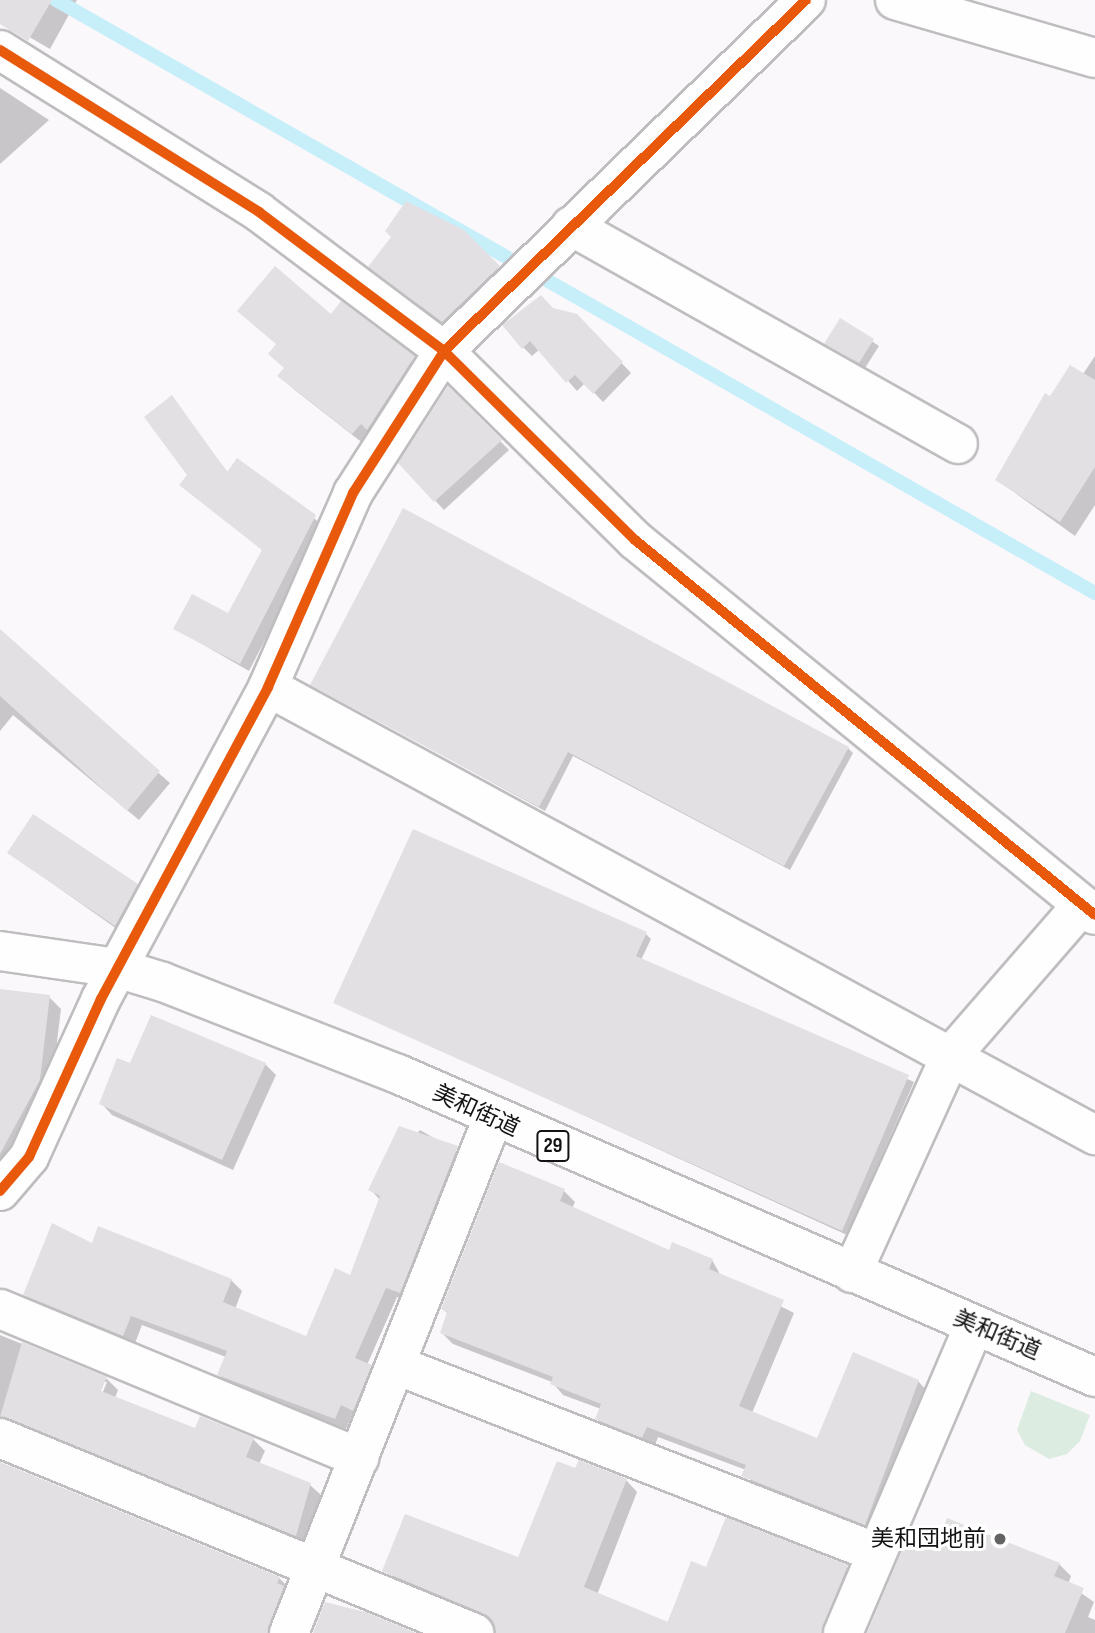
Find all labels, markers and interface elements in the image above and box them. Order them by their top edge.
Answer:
street label: 美和街道 [428,1079,524,1143]
road number: 29 [536,1128,570,1164]
street label: 美和街道 [949,1304,1045,1366]
place label: 美和団地前 [871,1525,986,1553]
marker: 美和団地前 [992,1531,1008,1547]

